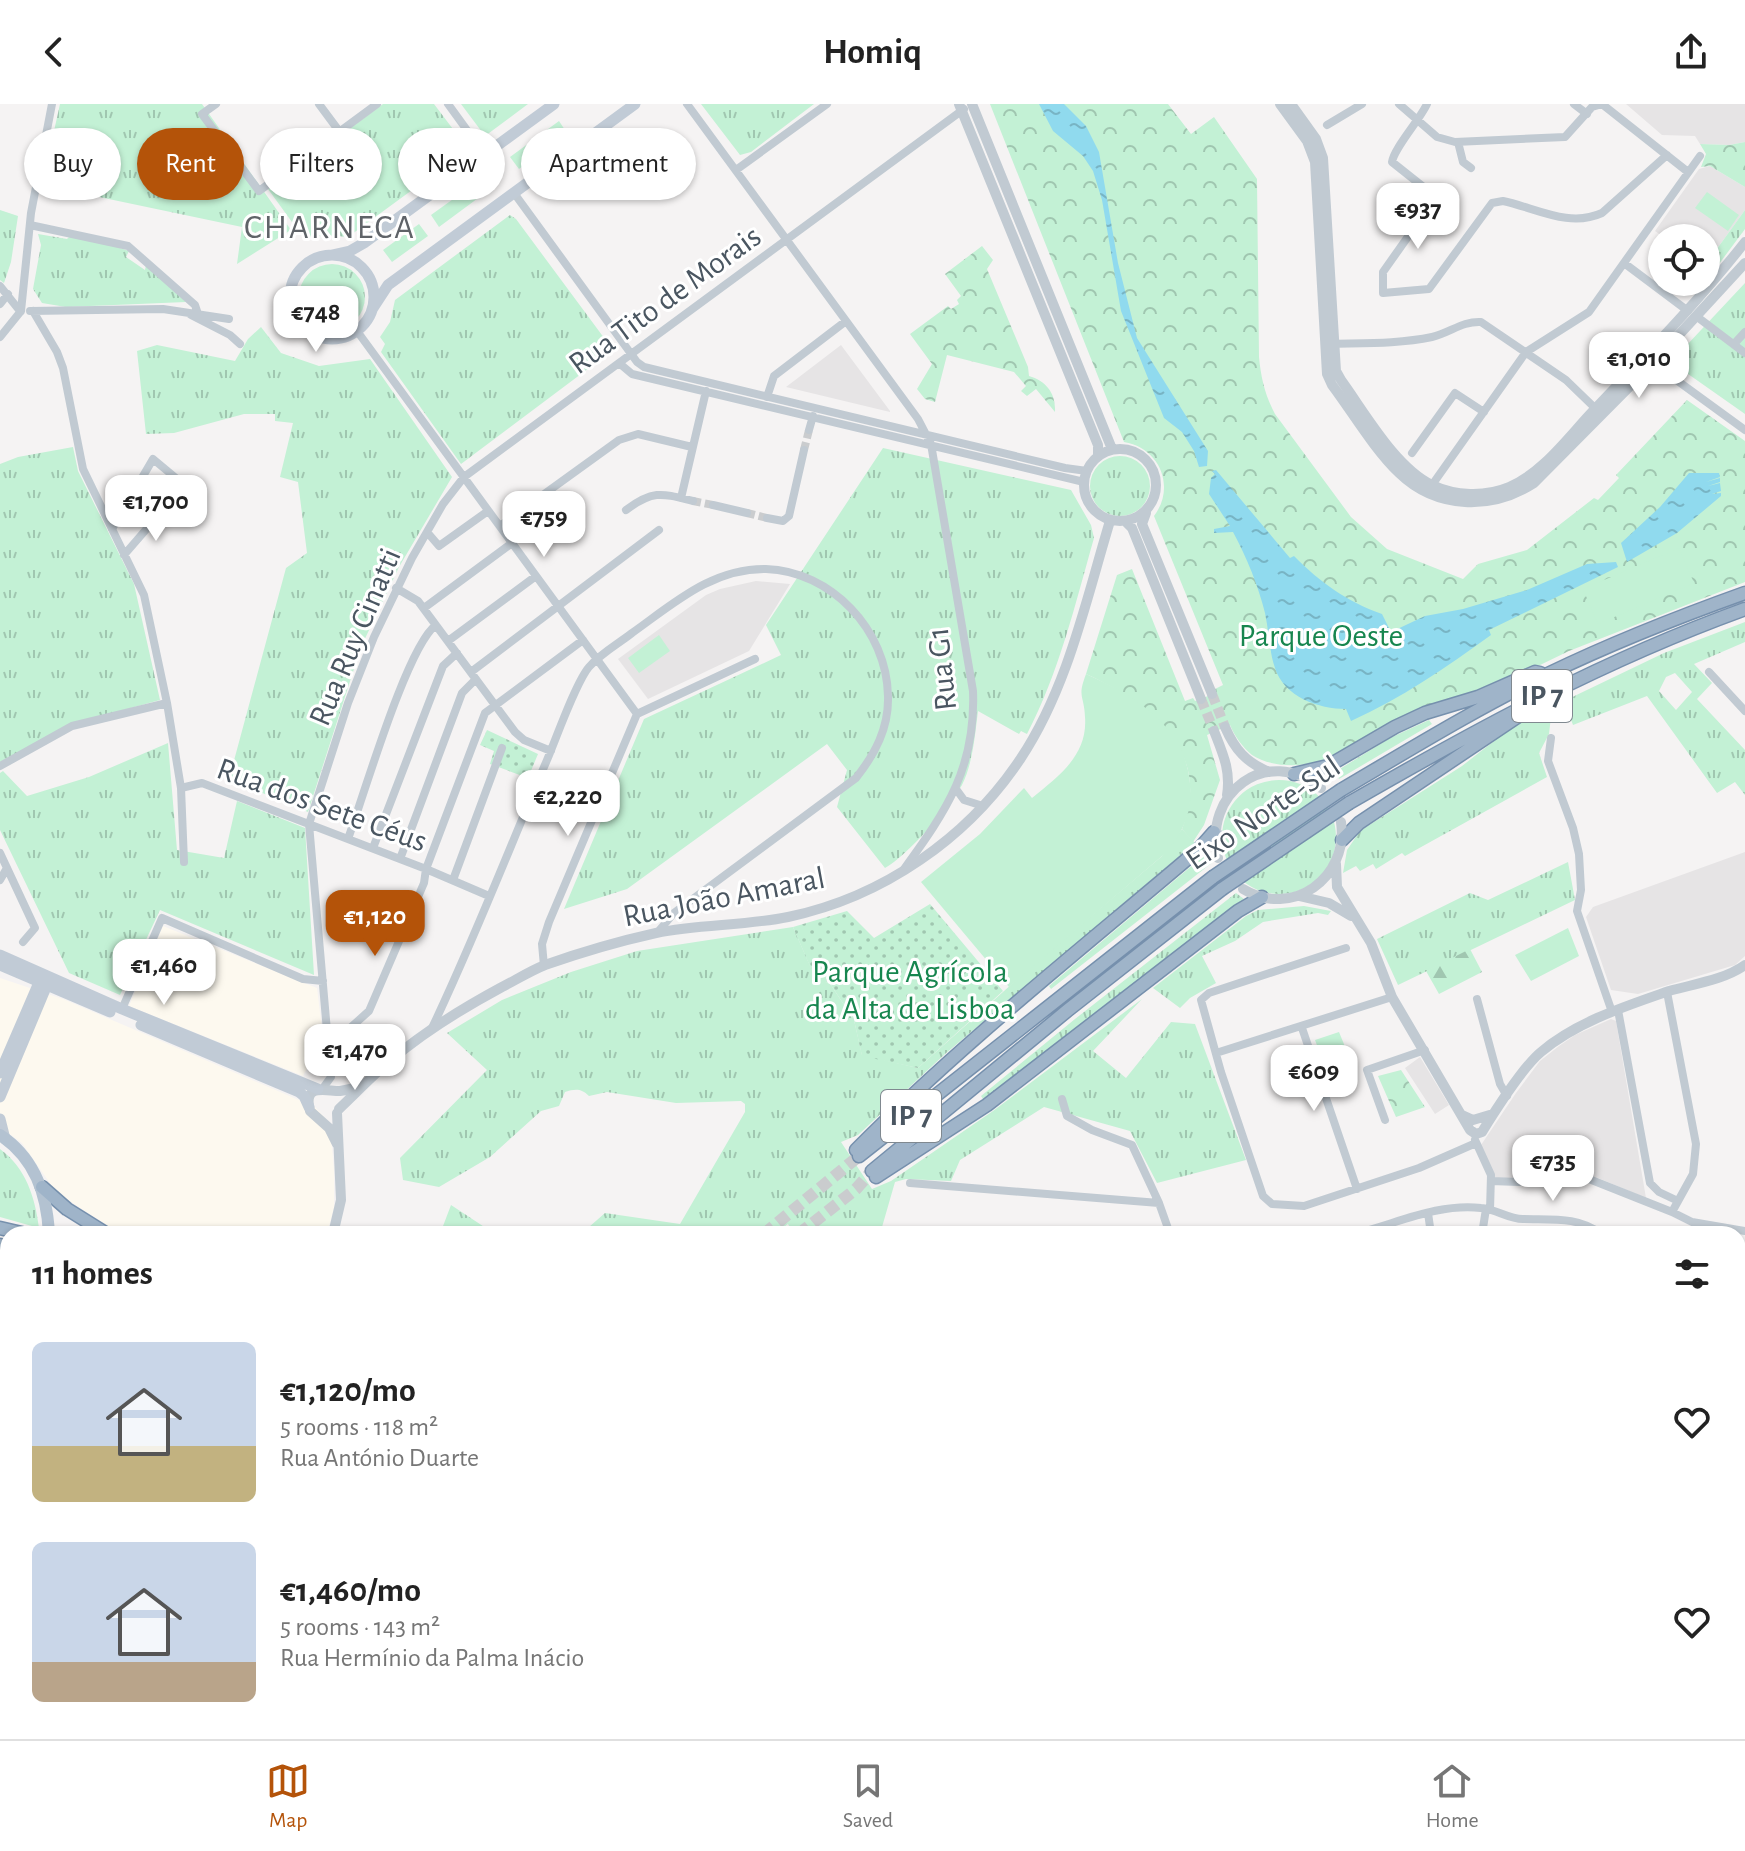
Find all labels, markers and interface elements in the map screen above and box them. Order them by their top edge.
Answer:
icon: back [32,30,76,74]
icon: share [1669,30,1713,74]
text: Homiq [823,34,922,70]
chip: Buy [24,128,121,200]
chip: Rent [137,128,244,200]
chip: Filters [260,128,382,200]
chip: New [398,128,505,200]
chip: Apartment [521,128,696,200]
pin: €937 [1371,183,1465,251]
text: €937 [1394,196,1442,222]
district label: CHARNECA [244,211,416,245]
street label: Rua Tito de Morais [563,220,767,380]
map controls [1648,224,1720,296]
button: locate [1648,224,1720,296]
pin: €748 [269,286,363,354]
text: €748 [291,299,341,325]
pin: €1,010 [1574,332,1704,400]
text: €1,010 [1607,345,1671,371]
pin: €1,700 [91,475,221,543]
text: €1,700 [123,488,189,514]
pin: €759 [497,491,591,559]
text: €759 [520,504,568,530]
street label: Rua Ruy Cinatti [303,544,407,730]
park label: Parque Oeste [1239,620,1403,652]
street label: Rua G1 [922,626,962,712]
road number: IP 7 [1512,670,1572,722]
street label: Eixo Norte-Sul [1180,750,1346,876]
street label: Rua dos Sete Céus [213,752,431,858]
pin: €2,220 [503,770,633,838]
text: €2,220 [534,783,602,809]
street label: Rua João Amaral [620,862,828,932]
pin: €1,120 [310,890,440,958]
text: €1,120 [344,903,406,929]
pin: €1,460 [99,939,229,1007]
text: €1,460 [131,952,197,978]
park label: Parque Agrícola da Alta de Lisboa [805,956,1015,1025]
pin: €1,470 [290,1024,420,1092]
text: €1,470 [322,1037,388,1063]
pin: €609 [1267,1045,1361,1113]
text: €609 [1289,1058,1339,1084]
road number: IP 7 [881,1090,941,1142]
pin: €735 [1506,1135,1600,1203]
text: €735 [1530,1148,1576,1174]
icon: filters [1670,1252,1714,1296]
text: 11 homes [32,1257,153,1291]
icon: home [96,1374,192,1470]
text: €1,120/mo [280,1374,416,1408]
icon: heart [1670,1400,1714,1444]
text: 5 rooms · 118 m² [280,1414,438,1440]
text: Rua António Duarte [280,1445,479,1471]
icon: home [96,1574,192,1670]
text: €1,460/mo [280,1574,421,1608]
icon: heart [1670,1600,1714,1644]
text: 5 rooms · 143 m² [280,1614,440,1640]
text: Rua Hermínio da Palma Inácio [280,1645,584,1671]
tab: Map [266,1759,310,1833]
tab: Saved [843,1759,893,1833]
tab: Home [1426,1759,1479,1833]

